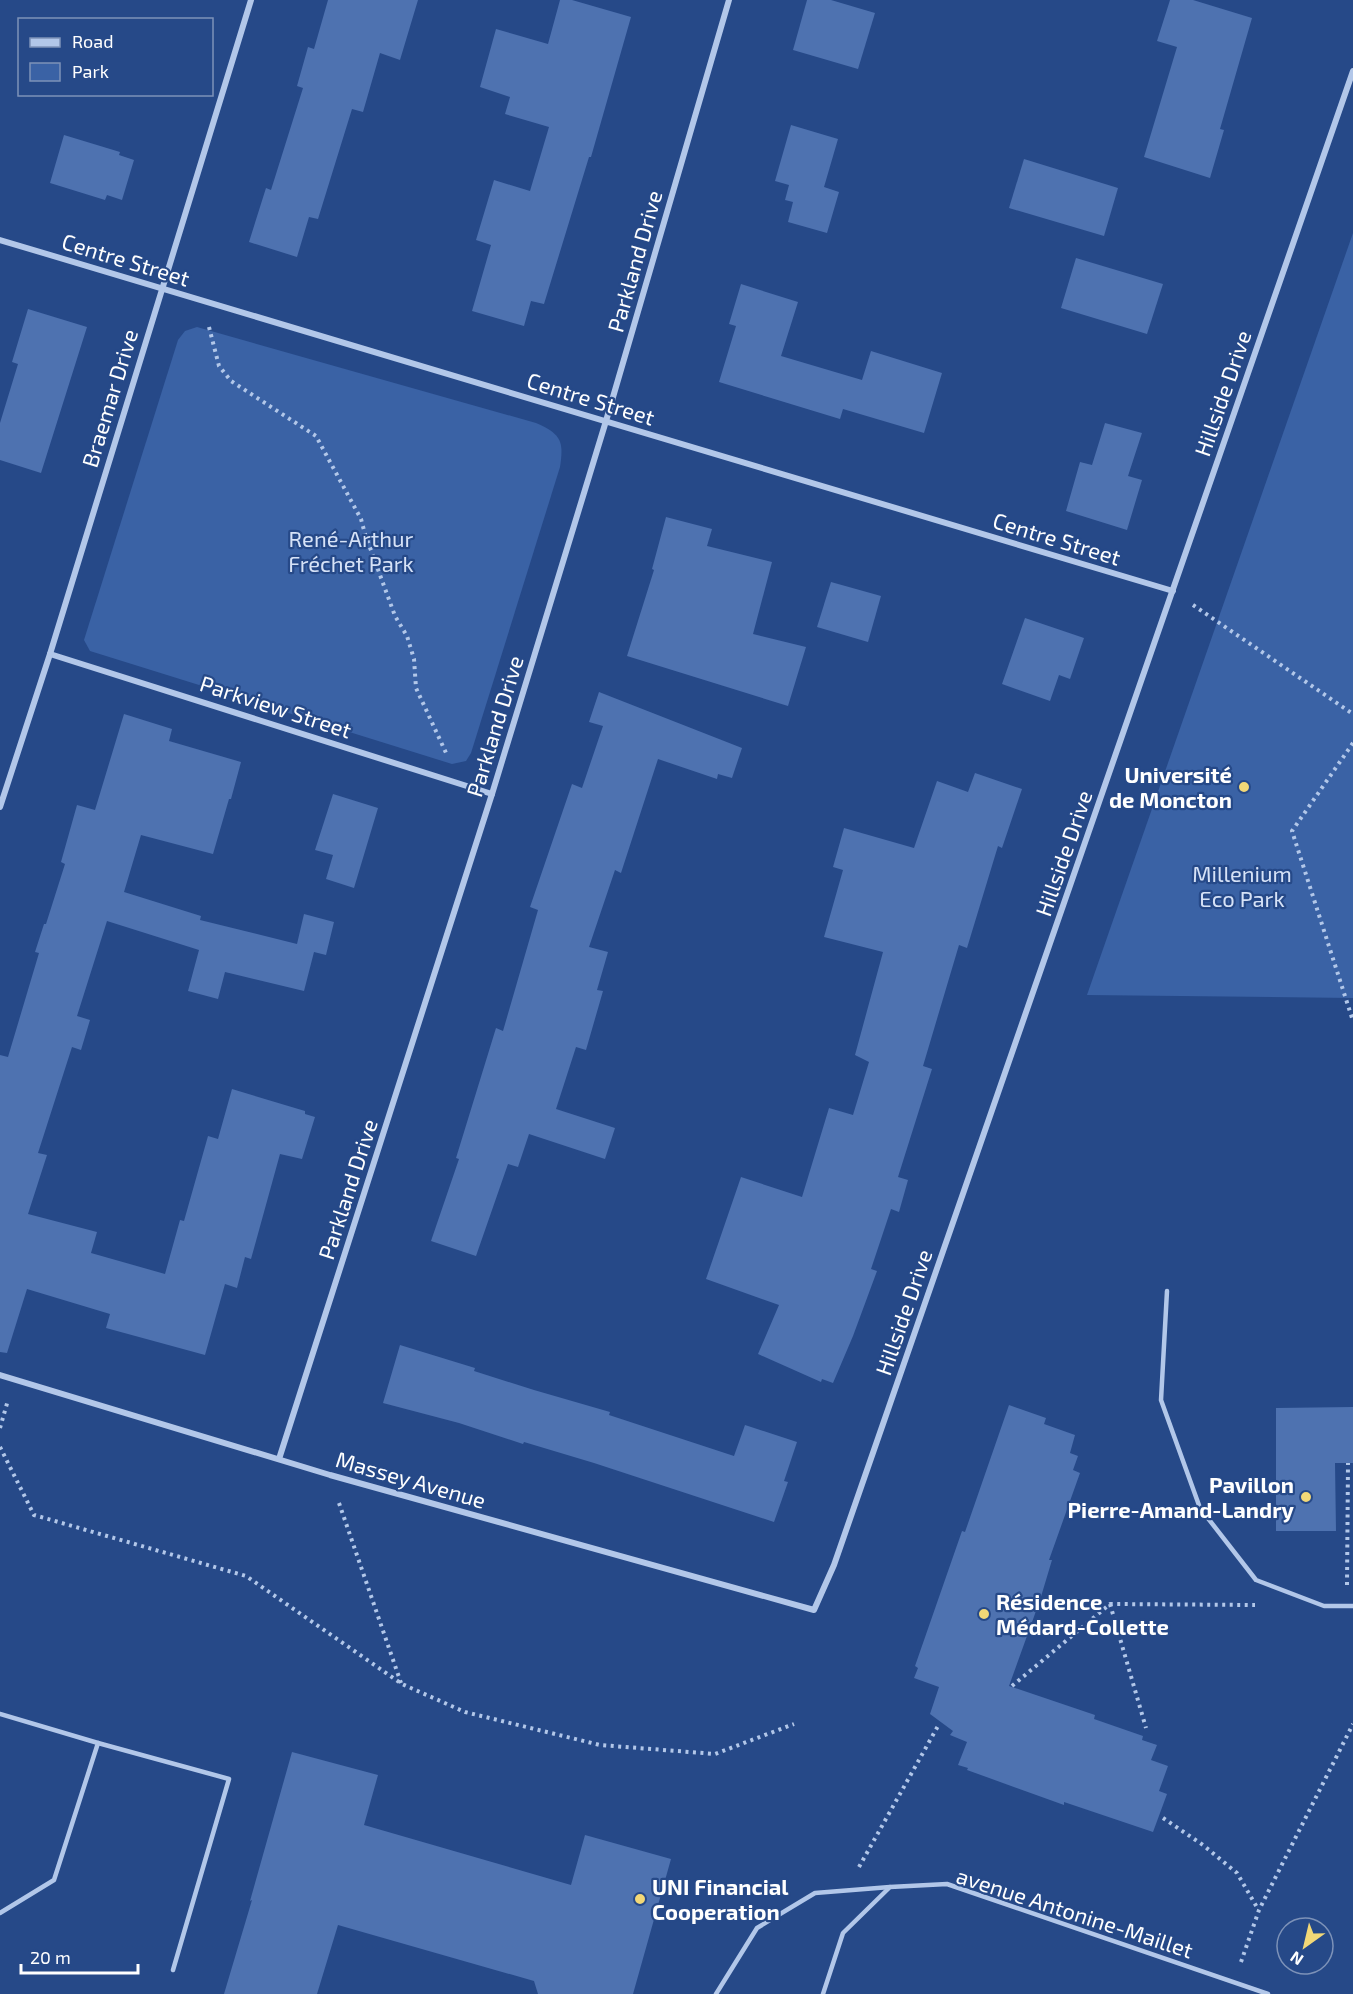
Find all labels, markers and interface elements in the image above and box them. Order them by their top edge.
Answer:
legend [18,18,213,96]
text: Road [72,30,113,52]
text: Park [72,60,109,82]
street label: Parkland Drive [601,187,667,335]
street label: Centre Street [59,227,193,291]
street label: Braemar Drive [76,326,142,470]
street label: Hillside Drive [1188,327,1256,459]
street label: Centre Street [524,366,658,430]
street label: Centre Street [990,506,1124,570]
park label: René-Arthur Fréchet Park [288,525,414,576]
street label: Parkland Drive [460,652,528,800]
street label: Parkview Street [197,669,355,743]
place label: Université de Moncton [1109,761,1232,812]
marker: Université de Moncton [1237,780,1251,794]
street label: Hillside Drive [1029,787,1097,919]
park label: Millenium Eco Park [1192,860,1292,911]
street label: Parkland Drive [312,1115,382,1263]
street label: Hillside Drive [869,1246,937,1378]
street label: Massey Avenue [333,1445,489,1513]
place label: Pavillon Pierre-Amand-Landry [1068,1471,1295,1523]
marker: Pavillon Pierre-Amand-Landry [1299,1490,1313,1504]
place label: Résidence Médard-Collette [996,1588,1169,1639]
marker: Résidence Médard-Collette [977,1607,991,1621]
street label: avenue Antonine-Maillet [953,1861,1197,1963]
place label: UNI Financial Cooperation [652,1873,789,1924]
marker: UNI Financial Cooperation [633,1892,647,1906]
north arrow [1275,1916,1335,1976]
scale bar [21,1937,138,1975]
text: 20 m [30,1946,71,1968]
text: N [1286,1948,1306,1970]

